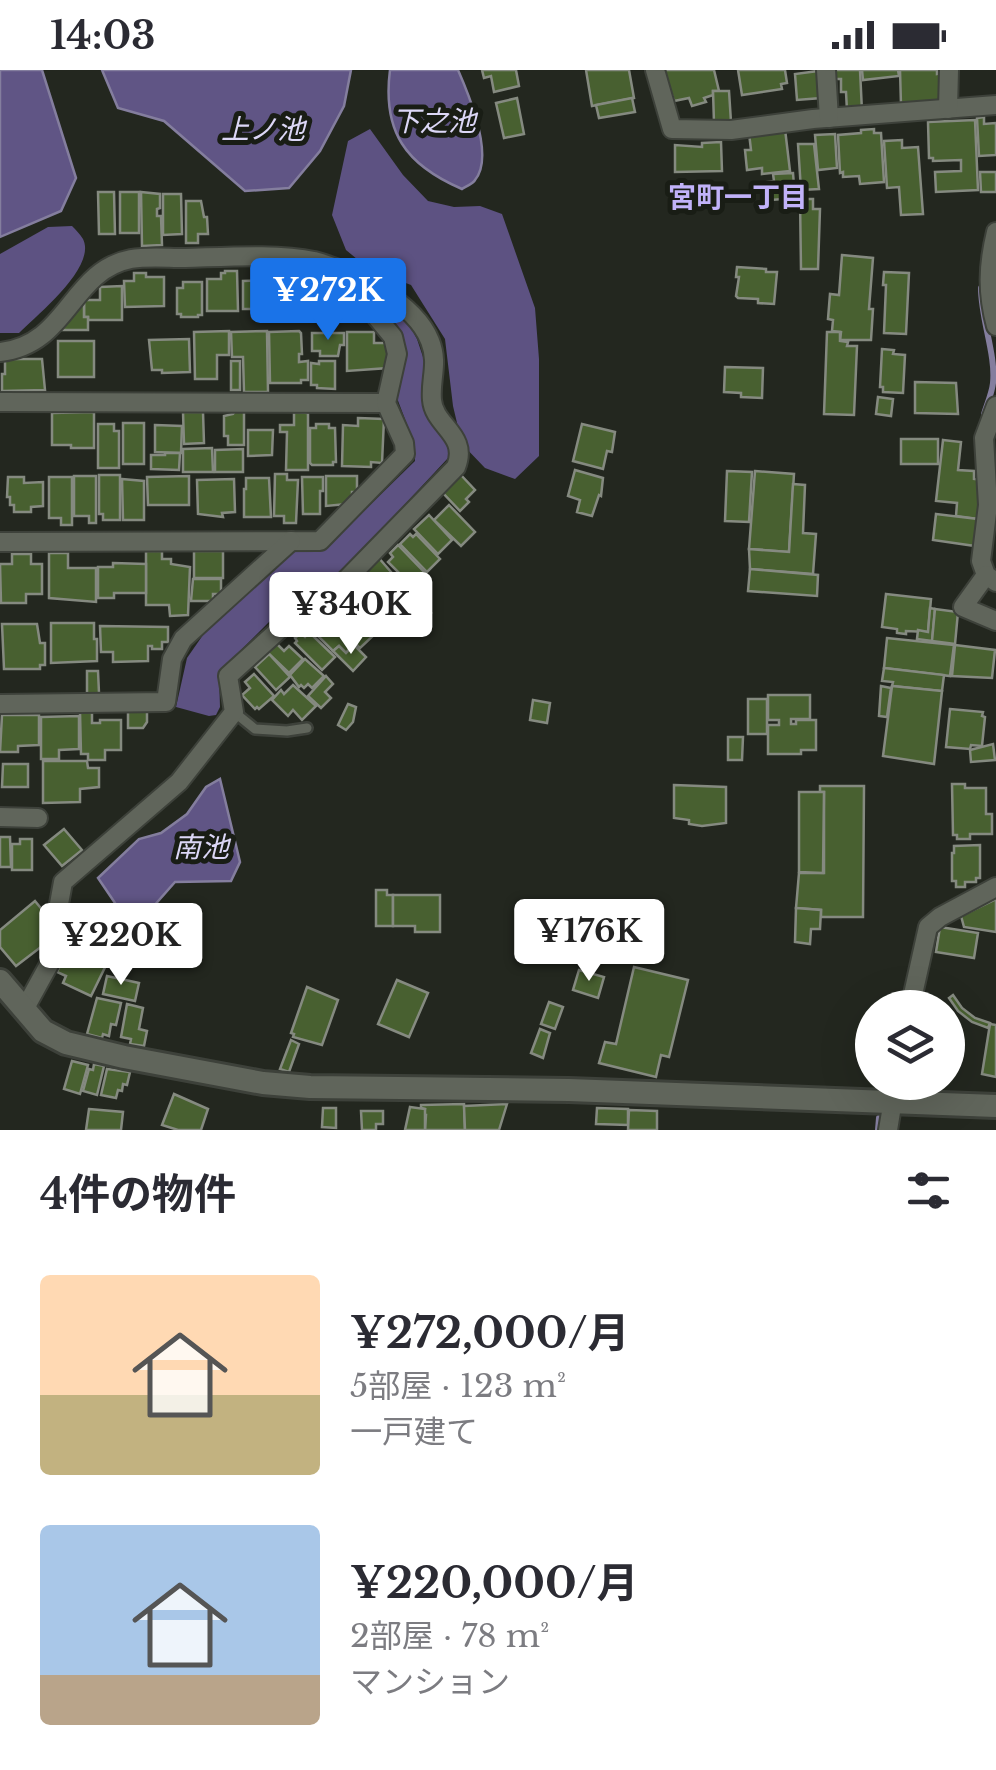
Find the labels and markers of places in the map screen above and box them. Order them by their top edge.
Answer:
pin: ¥272K [258,258,398,343]
pin: ¥340K [281,572,421,657]
pin: ¥176K [519,899,659,984]
pin: ¥220K [51,903,191,988]

